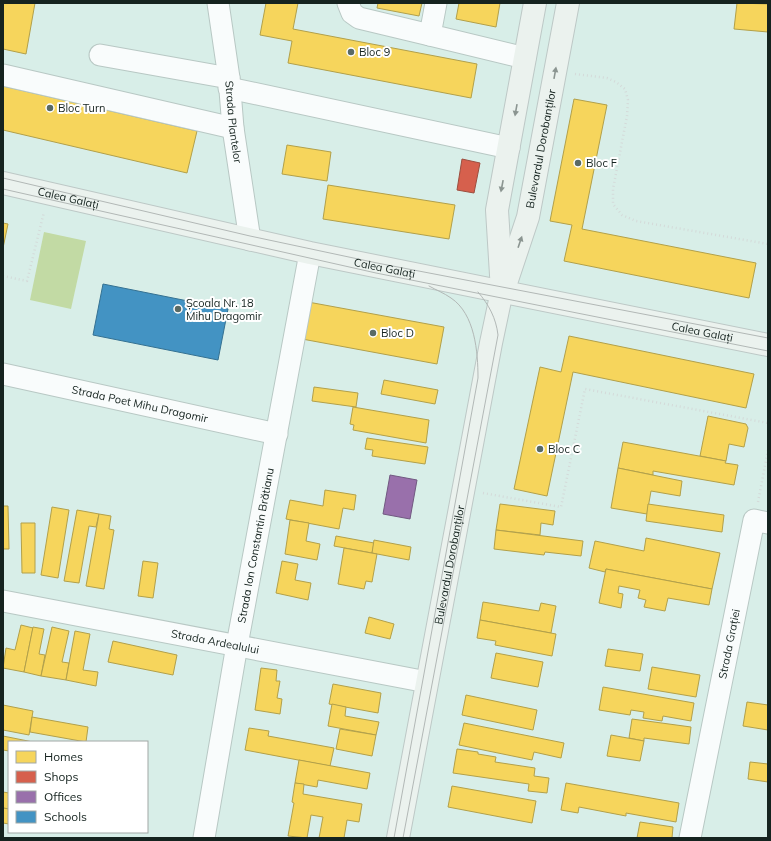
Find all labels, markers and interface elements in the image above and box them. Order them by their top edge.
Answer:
place label: Bloc 9 [359,45,390,59]
marker: Bloc 9 [346,47,356,57]
one-way arrow [552,67,558,80]
street label: Strada Plantelor [222,80,245,164]
street label: Bulevardul Dorobanților [523,88,559,209]
place label: Bloc Turn [58,101,105,115]
marker: Bloc Turn [45,103,55,113]
one-way arrow [512,104,518,116]
place label: Bloc F [586,156,617,170]
marker: Bloc F [573,158,583,168]
one-way arrow [498,180,504,193]
street label: Calea Galați [36,184,100,212]
one-way arrow [517,235,523,247]
street label: Calea Galați [353,255,417,281]
place label: Școala Nr. 18 Mihu Dragomir [186,296,262,323]
marker: Școala Nr. 18 Mihu Dragomir [173,304,183,314]
street label: Calea Galați [670,319,734,345]
place label: Bloc D [381,326,414,340]
marker: Bloc D [368,328,378,338]
street label: Strada Poet Mihu Dragomir [70,382,209,426]
place label: Bloc C [548,442,580,456]
marker: Bloc C [535,444,545,454]
street label: Strada Ion Constantin Brătianu [234,467,277,624]
street label: Bulevardul Dorobanților [431,504,467,625]
street label: Strada Grației [715,608,743,680]
street label: Strada Ardealului [170,626,260,657]
legend [8,741,148,833]
text: Homes [44,749,83,764]
text: Shops [44,769,79,784]
text: Offices [44,789,82,804]
text: Schools [44,809,87,824]

